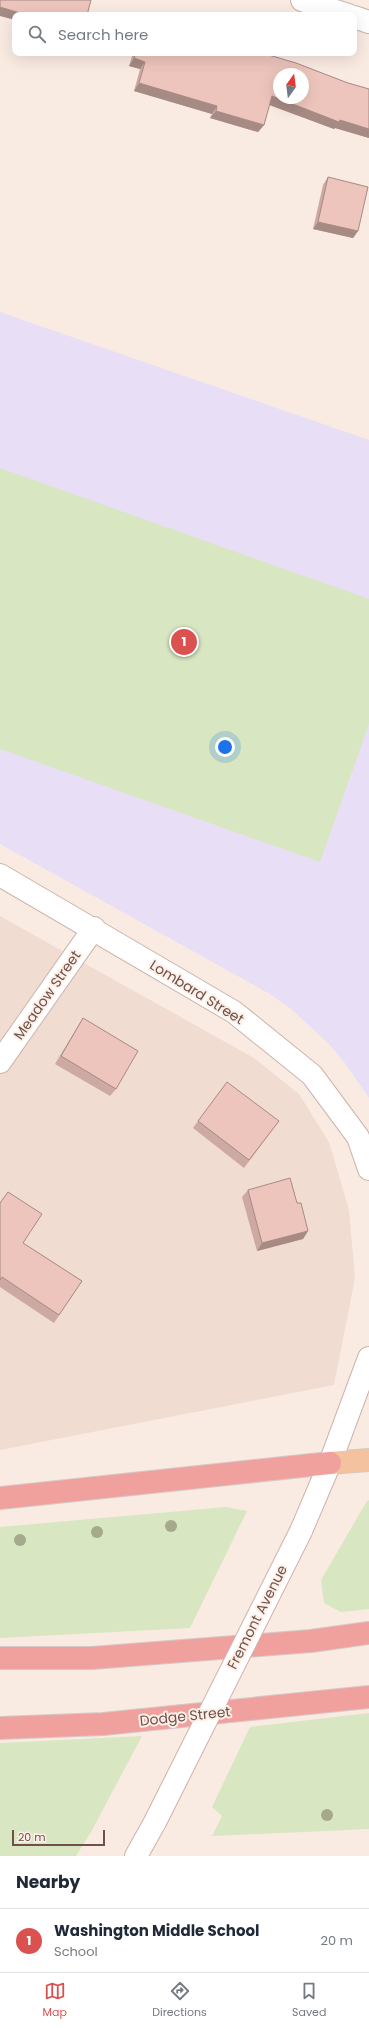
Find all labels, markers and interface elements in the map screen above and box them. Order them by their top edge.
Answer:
search box [12,12,357,56]
icon: search [26,23,48,45]
text: Search here [58,24,148,45]
north arrow [273,68,309,104]
pin: 1 [171,627,197,657]
your location [215,737,235,757]
street label: Meadow Street [9,946,85,1044]
street label: Lombard Street [146,955,248,1029]
street label: Fremont Avenue [222,1561,292,1673]
street label: Dodge Street [139,1701,231,1731]
scale bar [12,1828,105,1847]
text: 20 m [18,1829,46,1845]
text: Nearby [16,1870,80,1894]
text: Washington Middle School [54,1920,259,1941]
text: 1 [27,1931,31,1950]
text: 20 m [320,1931,353,1950]
text: School [54,1942,98,1961]
tab: Map [43,1980,67,2021]
tab: Directions [152,1980,207,2021]
tab: Saved [292,1980,326,2021]

